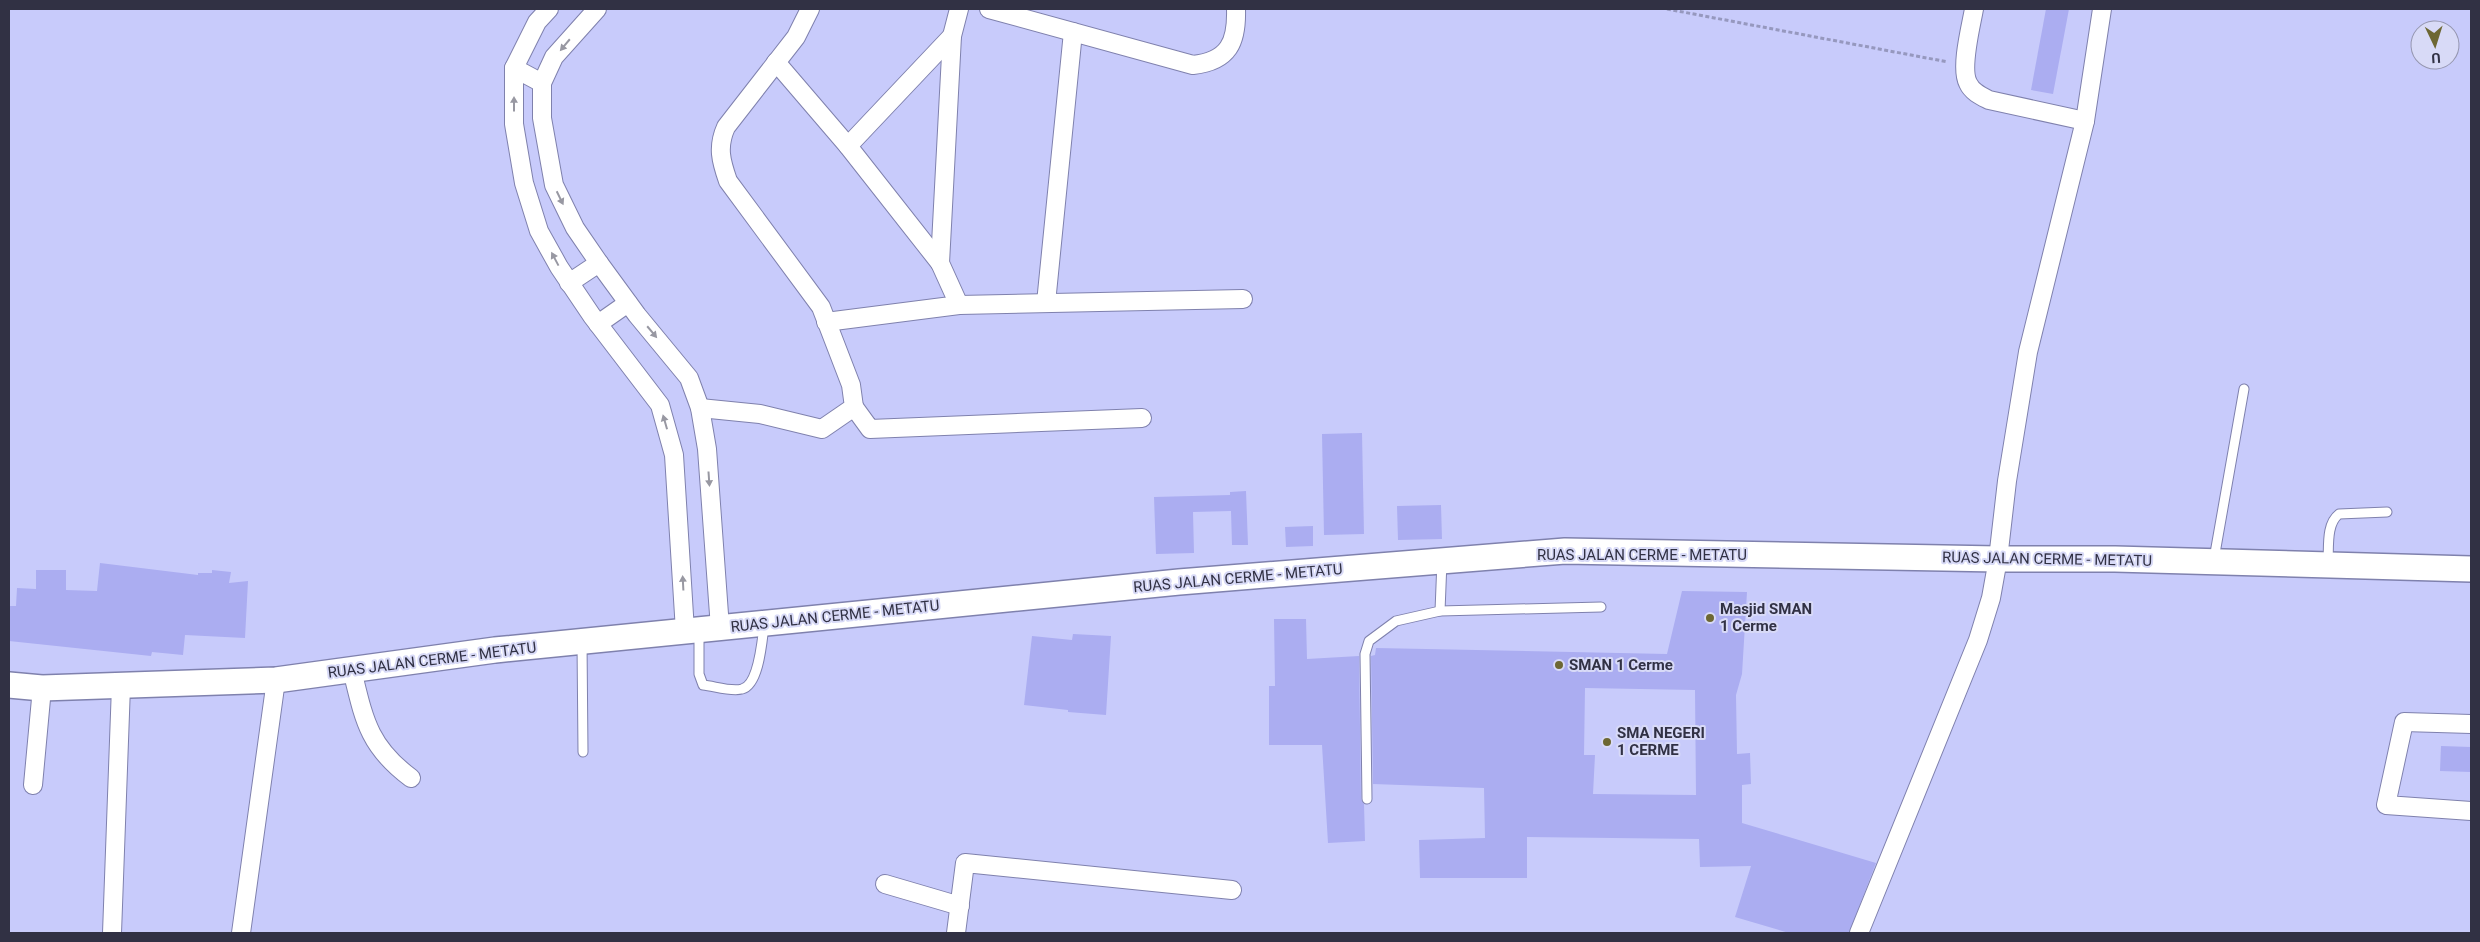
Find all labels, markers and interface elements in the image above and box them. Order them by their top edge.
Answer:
north arrow [2410,20,2460,70]
one-way arrow [559,38,570,51]
text: U [2431,50,2441,66]
one-way arrow [510,95,518,111]
one-way arrow [556,191,564,206]
one-way arrow [551,252,559,266]
one-way arrow [646,325,657,338]
one-way arrow [660,414,668,429]
one-way arrow [705,471,713,487]
street label: RUAS JALAN CERME - METATU [1537,546,1747,564]
street label: RUAS JALAN CERME - METATU [1942,548,2152,570]
street label: RUAS JALAN CERME - METATU [1133,560,1343,596]
one-way arrow [678,574,686,590]
street label: RUAS JALAN CERME - METATU [730,596,940,636]
place label: Masjid SMAN 1 Cerme [1720,600,1812,635]
marker: Masjid SMAN 1 Cerme [1704,612,1716,624]
street label: RUAS JALAN CERME - METATU [327,638,537,682]
place label: SMAN 1 Cerme [1569,656,1673,674]
marker: SMAN 1 Cerme [1553,659,1565,671]
place label: SMA NEGERI 1 CERME [1617,724,1705,759]
marker: SMA NEGERI 1 CERME [1601,736,1613,748]

